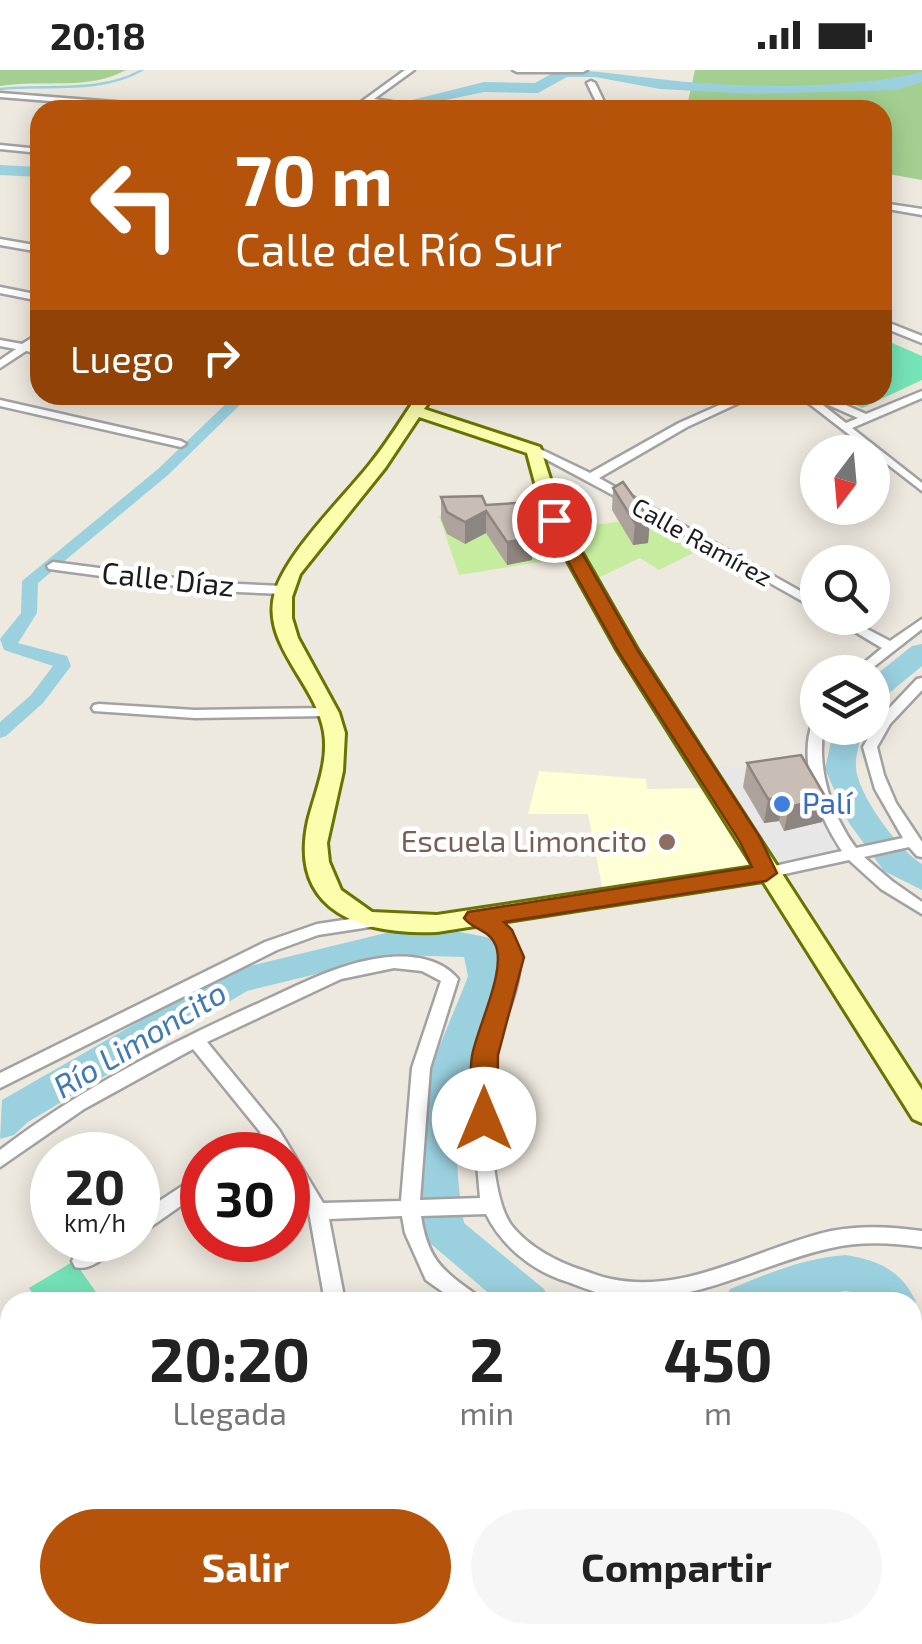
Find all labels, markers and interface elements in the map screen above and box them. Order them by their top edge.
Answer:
text: 20:18 [50,12,146,58]
text: 70 m [235,136,393,220]
icon: left [70,140,200,270]
text: Calle del Río Sur [235,221,562,275]
icon: right [194,330,249,385]
text: Luego [70,335,174,381]
north arrow [800,435,890,525]
map controls [800,435,890,745]
pin [512,478,597,563]
street label: Calle Ramírez [627,490,778,592]
icon: arrive [527,493,582,548]
button: search [800,545,890,635]
street label: Calle Díaz [100,553,236,603]
button: layers [800,655,890,745]
place label: Palí [802,784,854,820]
marker: Palí [771,793,793,815]
place label: Escuela Limoncito [401,822,647,858]
marker: Escuela Limoncito [656,831,678,853]
water label: Río Limoncito [46,972,232,1105]
position arrow [432,1067,536,1171]
speed limit sign: 30 [180,1132,310,1262]
text: 20 [65,1155,125,1215]
text: km/h [64,1207,126,1237]
text: 20:20 [149,1322,310,1394]
text: 2 [469,1322,504,1394]
text: 450 [663,1322,773,1394]
text: Llegada [173,1393,287,1431]
text: min [460,1393,514,1431]
text: m [704,1393,732,1431]
button: Salir [40,1509,451,1624]
button: Compartir [471,1509,882,1624]

